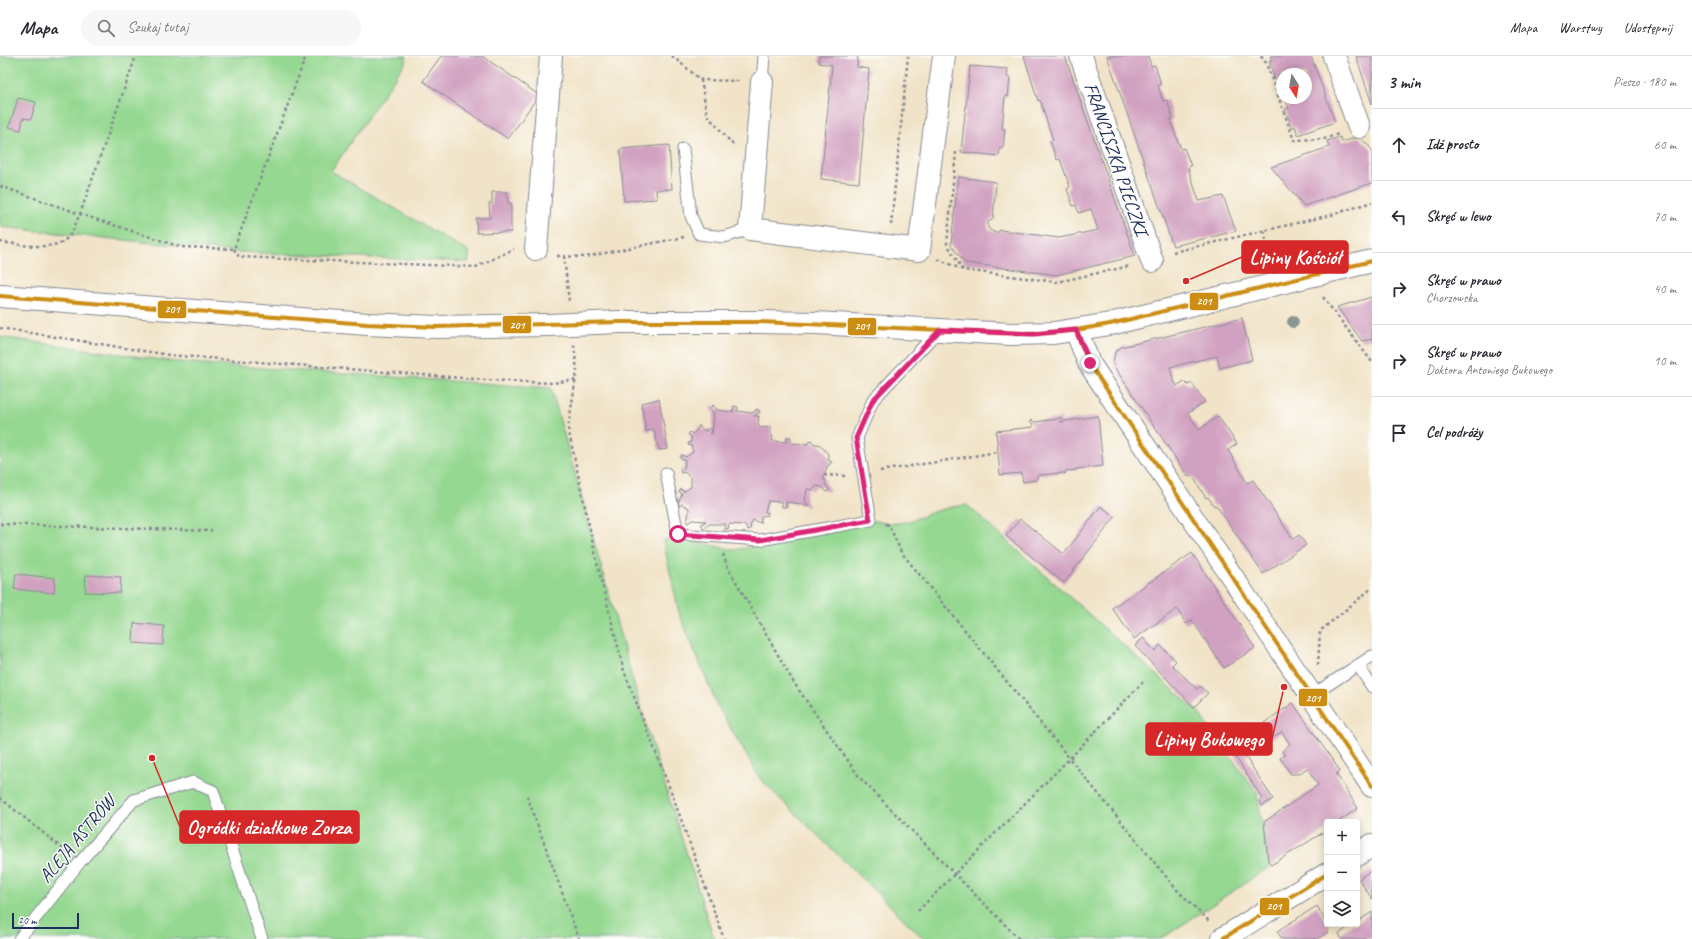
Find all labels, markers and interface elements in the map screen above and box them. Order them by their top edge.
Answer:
search box [81,10,361,46]
text: Mapa [20,16,57,40]
icon: search [95,17,117,39]
text: Szukaj tutaj [127,18,188,37]
text: Mapa [1510,19,1537,36]
text: Warstwy [1559,19,1602,36]
text: Udostępnij [1624,19,1672,36]
north arrow [1276,68,1312,104]
text: 3 min [1388,72,1421,93]
text: Pieszo · 180 m [1613,74,1676,90]
street label: FRANCISZKA PIECZKI [1079,80,1155,243]
icon: ahead [1388,134,1410,156]
text: Idź prosto [1426,135,1479,154]
text: 60 m [1654,137,1676,153]
icon: left [1388,206,1410,228]
text: Skręć w lewo [1426,207,1491,226]
text: 70 m [1654,209,1676,225]
callout: Lipiny Kościół [1242,241,1348,273]
text: Lipiny Kościół [1249,245,1344,270]
text: Skręć w prawo [1426,271,1501,290]
icon: right [1388,278,1410,300]
text: 40 m [1654,281,1676,297]
text: Chorzowska [1426,290,1477,306]
line badge: 201 [1189,292,1219,311]
text: 201 [1197,294,1212,308]
line badge: 201 [157,300,187,319]
text: 201 [165,302,180,316]
line badge: 201 [502,315,532,334]
line badge: 201 [847,317,877,336]
text: 201 [510,318,525,332]
text: 201 [855,319,870,333]
text: Skręć w prawo [1426,343,1501,362]
icon: right [1388,350,1410,372]
text: 10 m [1654,353,1676,369]
route end [1081,354,1099,372]
text: Doktora Antoniego Bukowego [1426,362,1552,378]
icon: arrive [1388,422,1410,444]
text: Cel podróży [1426,423,1482,442]
route start [669,525,687,543]
line badge: 201 [1298,688,1328,707]
text: 201 [1306,691,1321,705]
callout: Lipiny Bukowego [1146,723,1272,755]
text: Lipiny Bukowego [1154,727,1265,752]
street label: ALEJA ASTRÓW [34,788,123,888]
callout: Ogródki działkowe Zorza [180,811,359,843]
text: Ogródki działkowe Zorza [187,815,353,840]
map controls [1324,819,1360,927]
button: + [1324,819,1360,855]
button: − [1324,855,1360,891]
button: layers [1324,891,1360,927]
line badge: 201 [1259,897,1290,916]
text: 201 [1267,899,1282,913]
scale bar [12,911,79,930]
text: 20 m [18,913,37,927]

